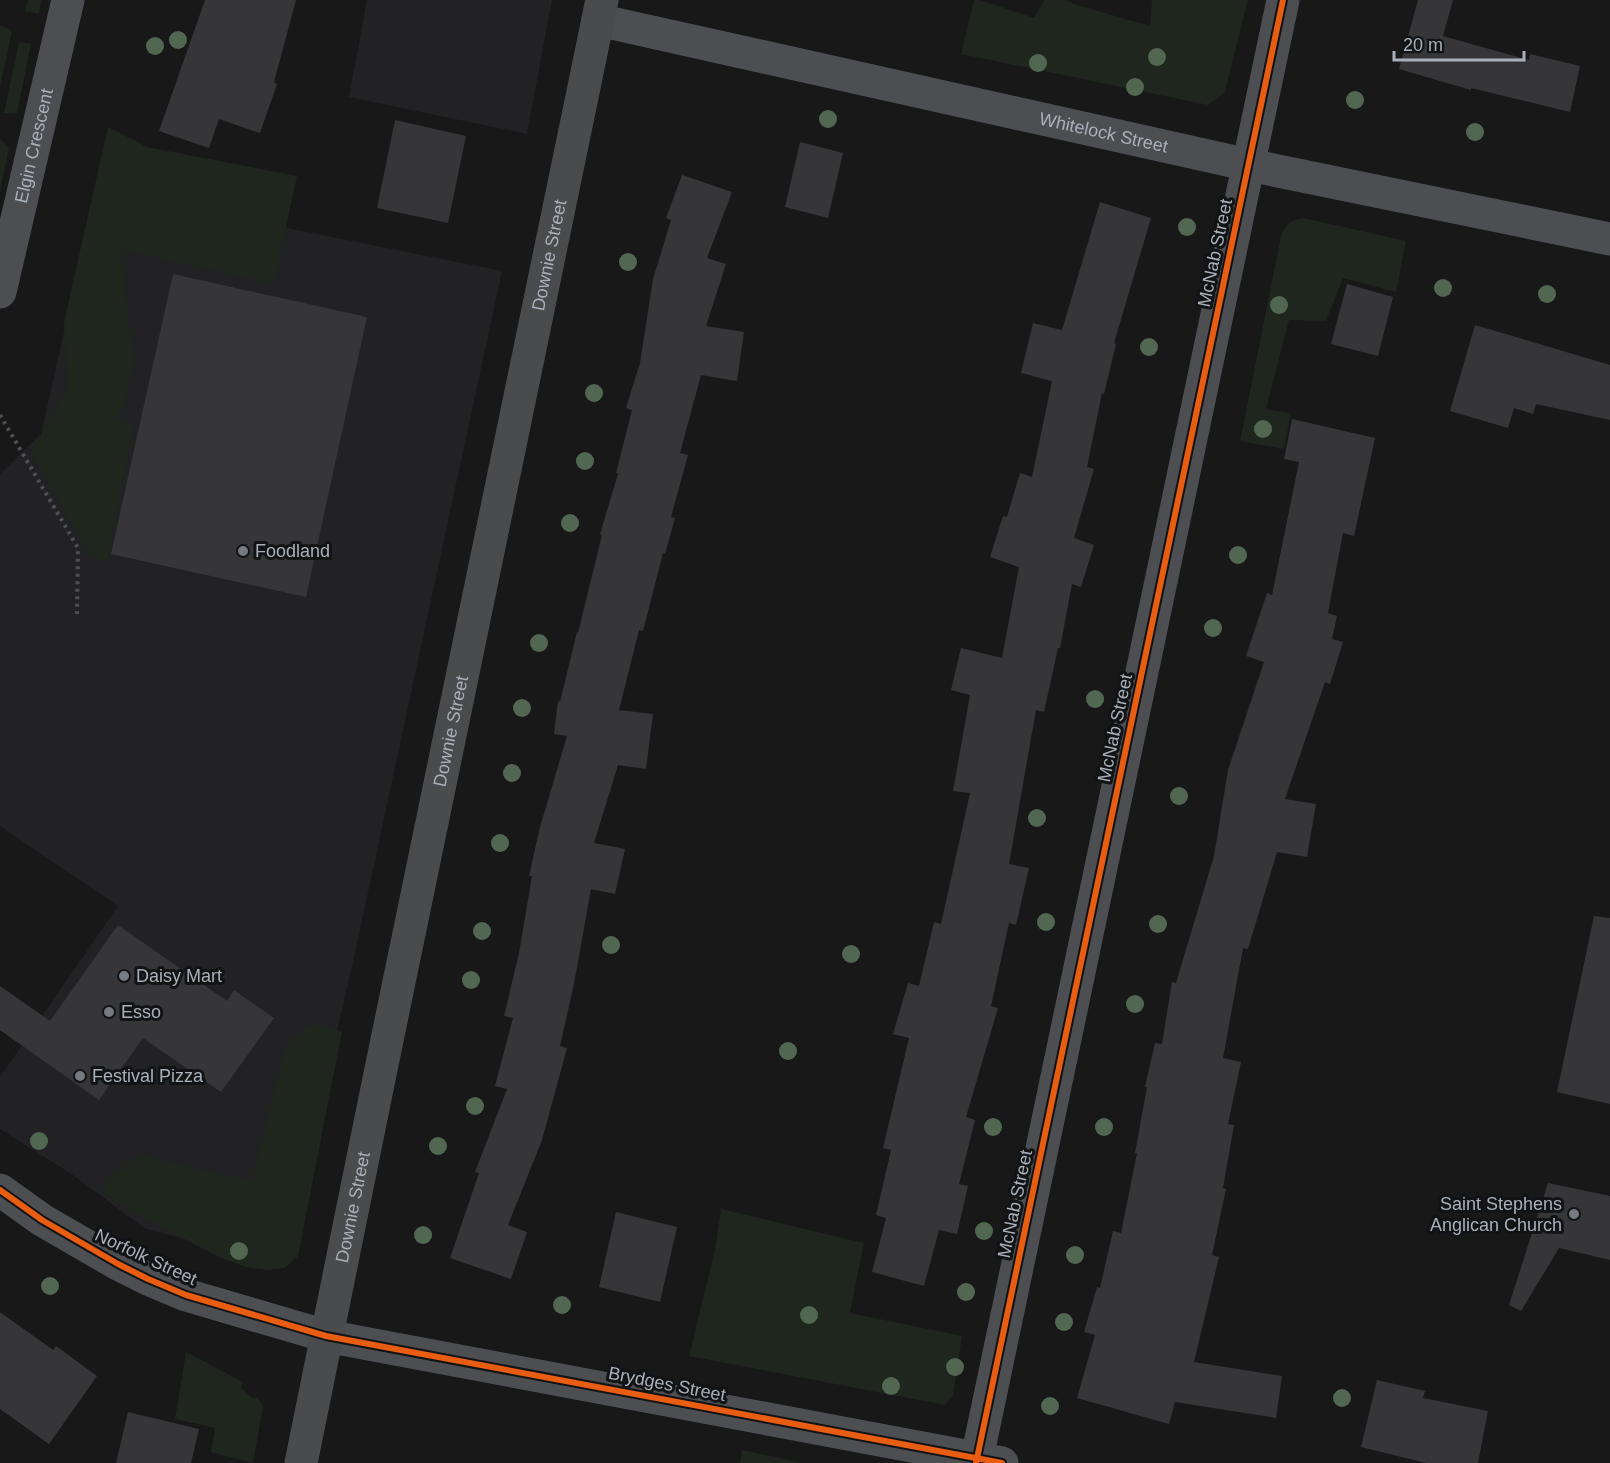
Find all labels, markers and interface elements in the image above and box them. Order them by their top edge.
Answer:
scale bar [1394,24,1524,62]
text: 20 m [1403,35,1443,55]
street label: Elgin Crescent [11,87,57,205]
street label: Whitelock Street [1037,109,1170,157]
street label: McNab Street [1194,197,1236,309]
street label: Downie Street [528,198,570,313]
place label: Foodland [255,541,330,561]
marker: Foodland [236,544,250,558]
street label: McNab Street [1094,672,1136,784]
street label: Downie Street [430,674,472,789]
place label: Daisy Mart [136,966,222,986]
marker: Daisy Mart [117,969,131,983]
place label: Esso [121,1002,161,1022]
marker: Esso [102,1005,116,1019]
place label: Festival Pizza [92,1066,204,1086]
marker: Festival Pizza [73,1069,87,1083]
street label: McNab Street [994,1148,1036,1260]
street label: Downie Street [332,1150,374,1265]
place label: Saint Stephens Anglican Church [1430,1194,1562,1235]
marker: Saint Stephens Anglican Church [1567,1207,1581,1221]
street label: Norfolk Street [92,1225,200,1289]
street label: Brydges Street [607,1363,727,1405]

